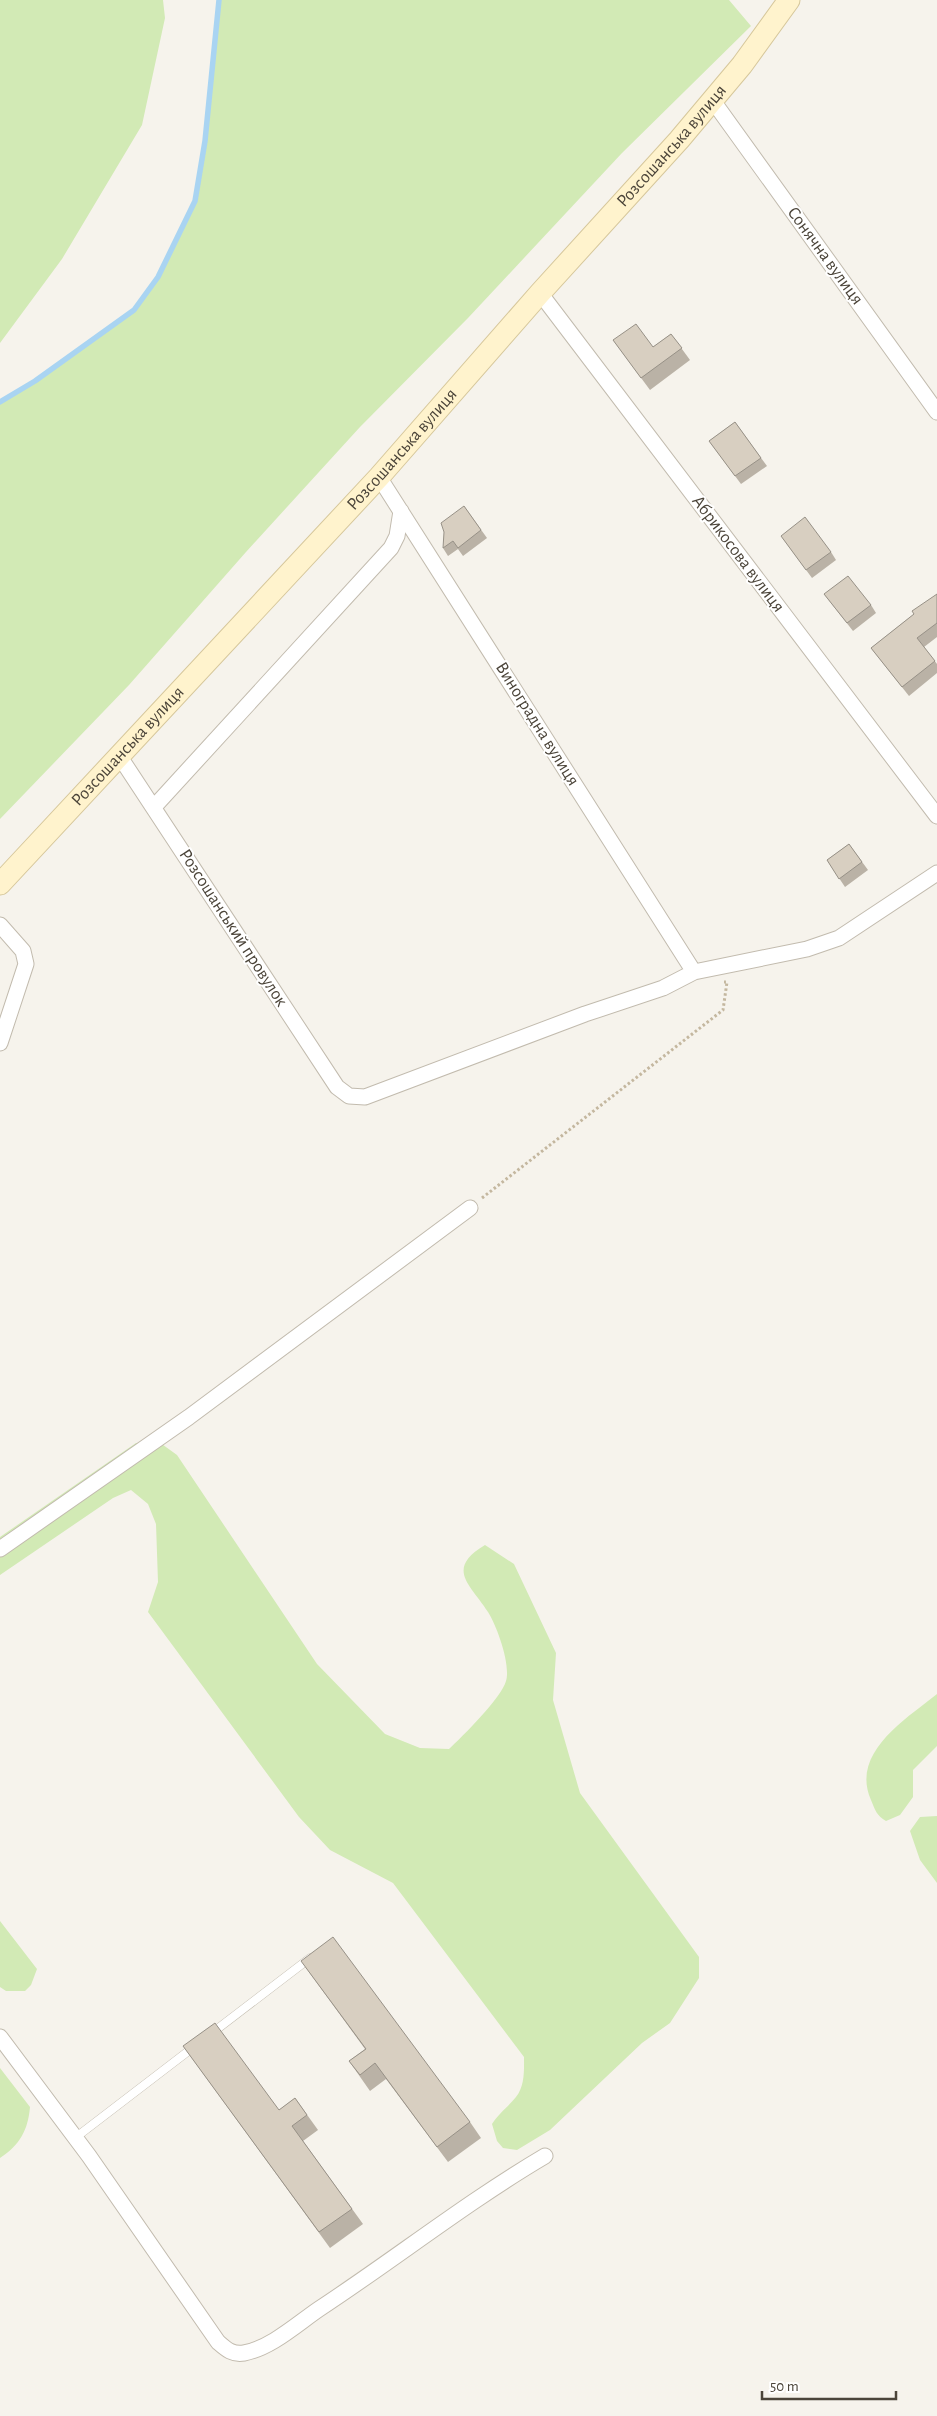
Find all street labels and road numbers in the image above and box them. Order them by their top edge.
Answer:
street label: Розсошанська вулиця [614,82,730,211]
street label: Сонячна вулиця [784,204,866,308]
street label: Розсошанська вулиця [344,385,461,514]
street label: Абрикосова вулиця [688,492,788,616]
street label: Виноградна вулиця [492,659,582,789]
street label: Розсошанська вулиця [68,683,188,810]
street label: Розсошанський провулок [175,846,291,1010]

